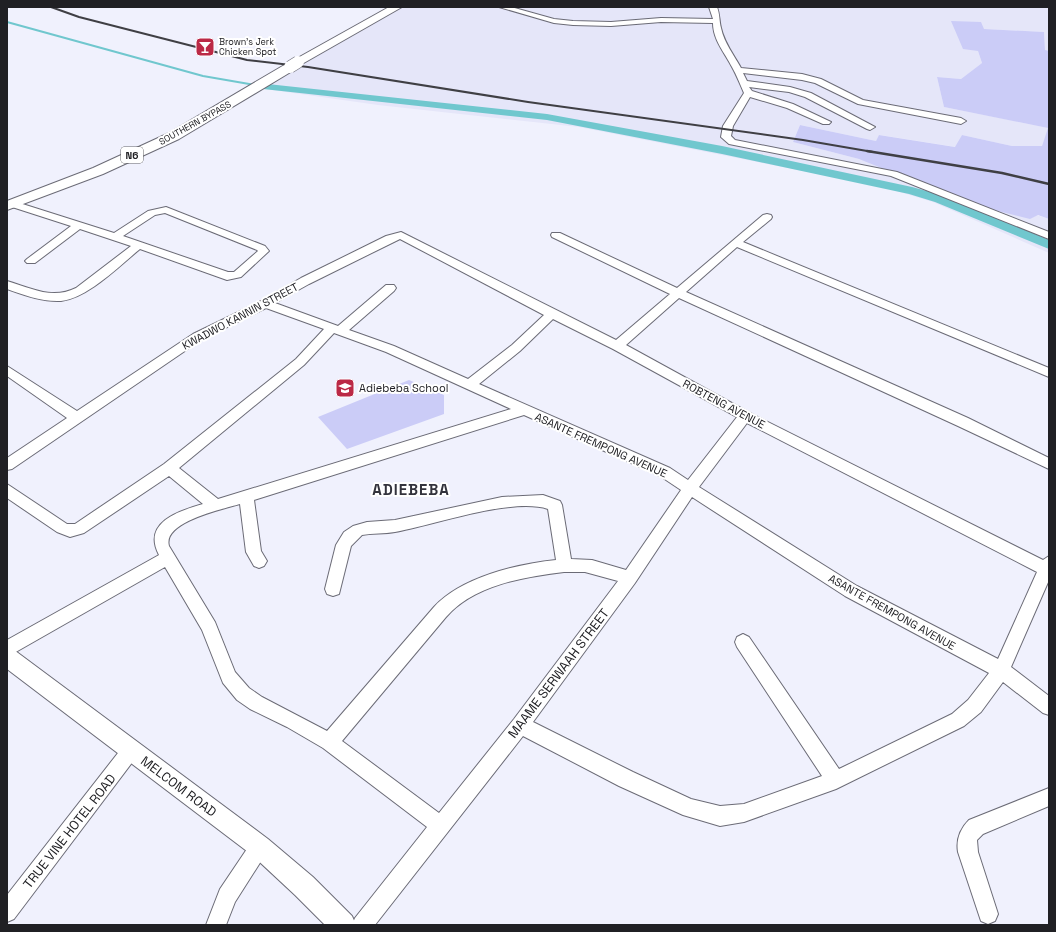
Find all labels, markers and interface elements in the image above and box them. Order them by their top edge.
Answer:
bar icon: Brown's Jerk Chicken Spot [194,36,216,58]
place label: Brown's Jerk Chicken Spot [219,36,276,58]
street label: SOUTHERN BYPASS [157,98,234,148]
road number: N6 [121,147,143,163]
street label: KWADWO KANNIN STREET [179,279,301,353]
street label: ROBTENG AVENUE [680,376,768,432]
school or university icon: Adiebeba School [334,377,356,399]
place label: Adiebeba School [359,381,448,395]
street label: ASANTE FREMPONG AVENUE [533,409,669,481]
district label: ADIEBEBA [372,480,450,499]
street label: ASANTE FREMPONG AVENUE [826,571,958,653]
street label: MAAME SERWAAH STREET [504,605,613,742]
street label: MELCOM ROAD [137,752,220,820]
street label: TRUE VINE HOTEL ROAD [19,771,119,892]

